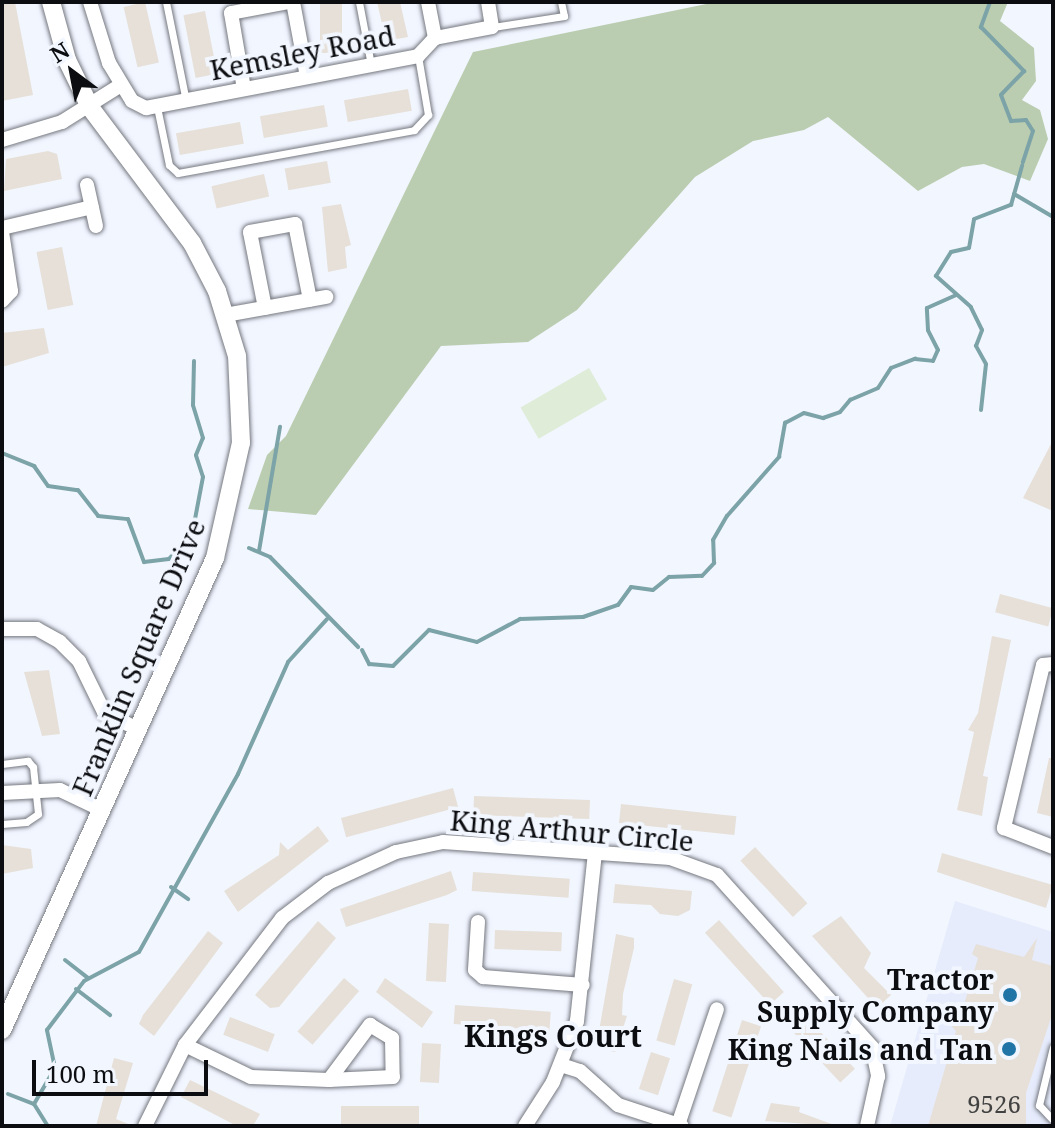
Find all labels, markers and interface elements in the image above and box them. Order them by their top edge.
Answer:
street label: Kemsley Road [207,18,397,86]
north arrow [32,32,112,112]
text: N [44,34,75,69]
street label: Franklin Square Drive [64,514,212,800]
street label: King Arthur Circle [449,803,695,857]
place label: Tractor Supply Company [757,962,994,1028]
marker: Tractor Supply Company [1001,986,1019,1004]
district label: Kings Court [464,1018,642,1054]
place label: King Nails and Tan [728,1032,993,1066]
marker: King Nails and Tan [1000,1040,1018,1058]
scale bar [36,1044,212,1094]
text: 100 m [46,1057,115,1090]
house number: 9526 [967,1090,1021,1118]

